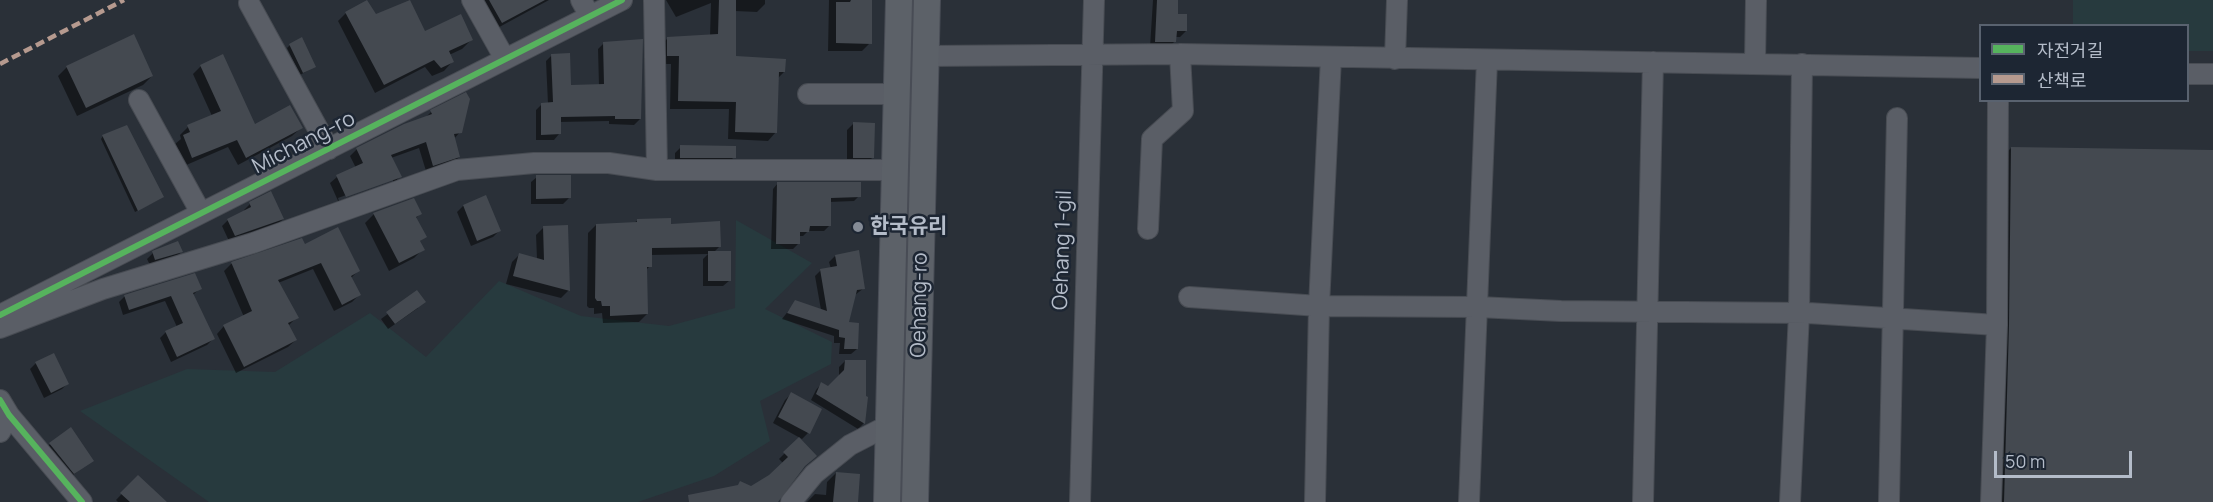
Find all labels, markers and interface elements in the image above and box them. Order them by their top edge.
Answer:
legend [1979,24,2189,102]
text: 자전거길 [2037,38,2103,62]
text: 산책로 [2037,68,2087,92]
street label: Michang-ro [248,106,360,180]
street label: Oehang 1-gil [1048,190,1078,310]
place label: 한국유리 [870,214,947,240]
marker: 한국유리 [851,220,865,234]
street label: Oehang-ro [906,252,934,358]
scale bar [1997,439,2135,477]
text: 50 m [2005,449,2045,473]

